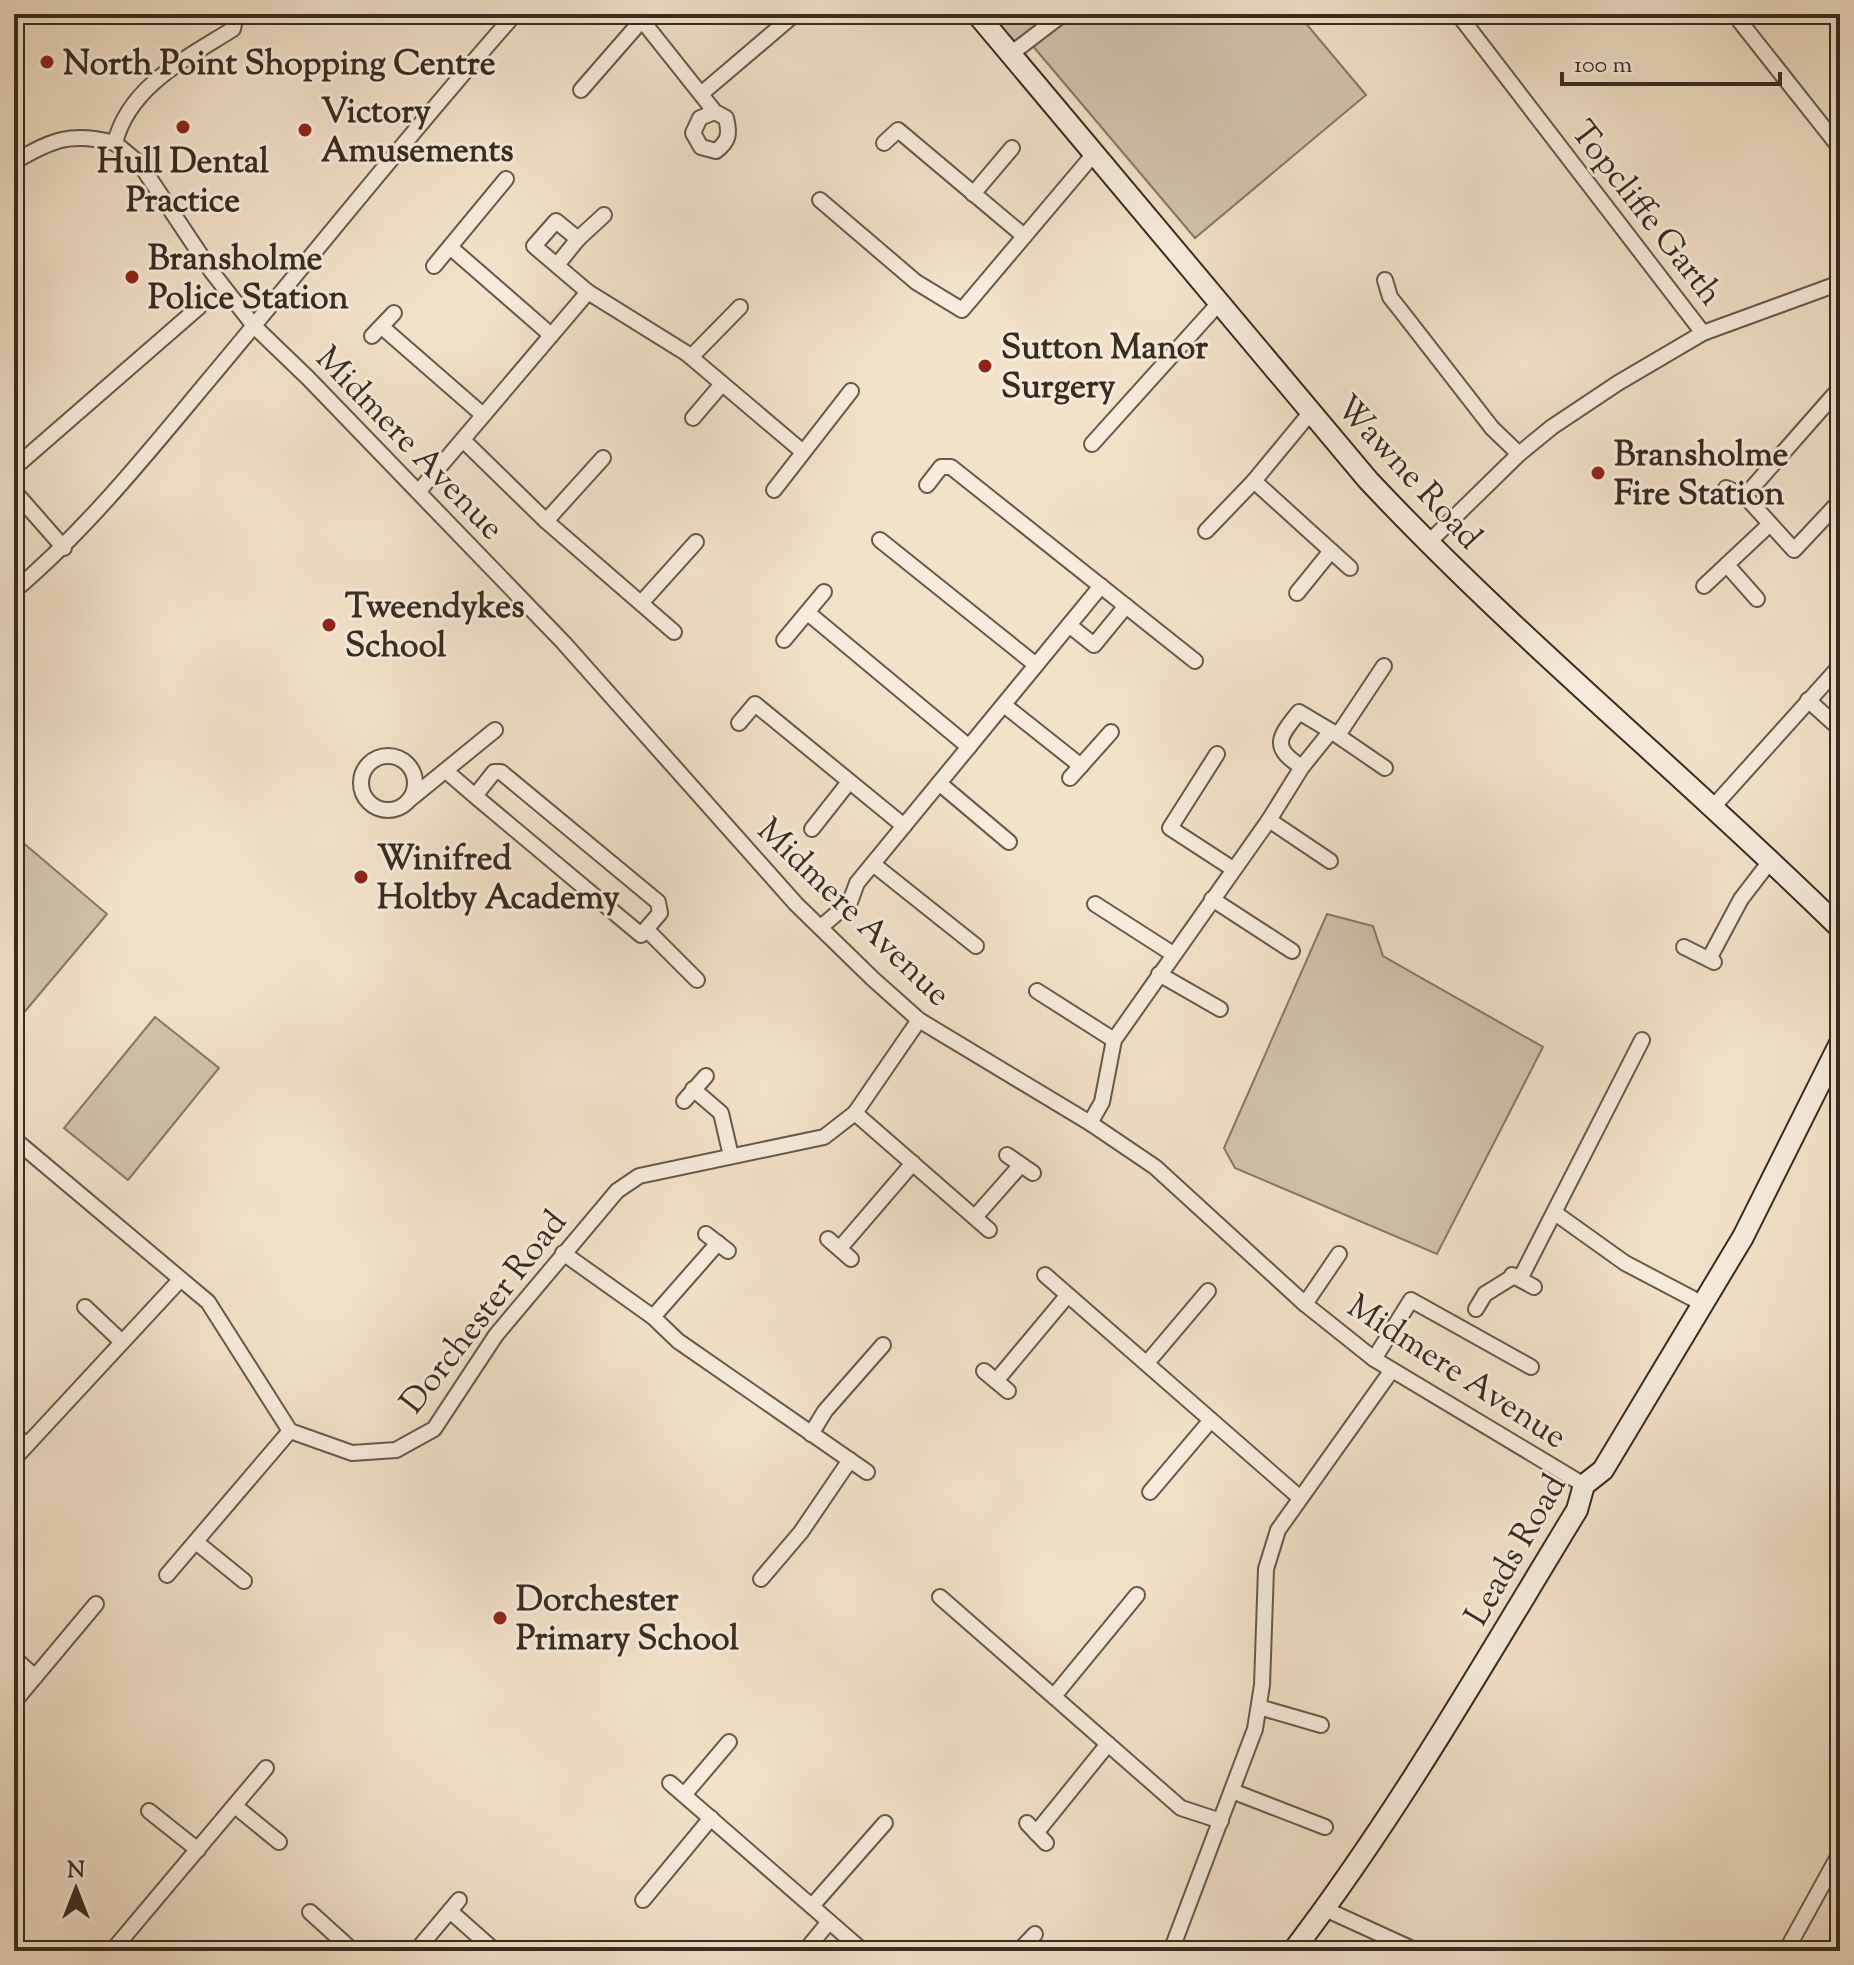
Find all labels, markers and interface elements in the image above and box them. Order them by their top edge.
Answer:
scale bar [1562,36,1780,86]
place label: North Point Shopping Centre [63,41,496,90]
text: 100 m [1574,49,1632,83]
marker: North Point Shopping Centre [38,53,56,71]
place label: Victory Amusements [321,89,514,177]
street label: Topcliffe Garth [1557,111,1733,317]
marker: Hull Dental Practice [174,118,192,136]
marker: Victory Amusements [296,121,314,139]
place label: Hull Dental Practice [97,139,270,227]
place label: Bransholme Police Station [148,236,349,324]
marker: Bransholme Police Station [123,268,141,286]
place label: Sutton Manor Surgery [1001,325,1208,413]
street label: Midmere Avenue [303,336,514,552]
marker: Sutton Manor Surgery [976,357,994,375]
street label: Wawne Road [1323,385,1492,562]
place label: Bransholme Fire Station [1614,432,1789,520]
marker: Bransholme Fire Station [1589,464,1607,482]
place label: Tweendykes School [345,584,525,672]
marker: Tweendykes School [320,616,338,634]
street label: Midmere Avenue [745,808,961,1019]
place label: Winifred Holtby Academy [377,836,620,924]
marker: Winifred Holtby Academy [352,868,370,886]
street label: Dorchester Road [390,1201,580,1425]
street label: Midmere Avenue [1337,1283,1576,1462]
street label: Leads Road [1454,1466,1580,1636]
place label: Dorchester Primary School [516,1577,739,1665]
marker: Dorchester Primary School [491,1609,509,1627]
north arrow [36,1849,116,1929]
text: N [67,1856,85,1888]

